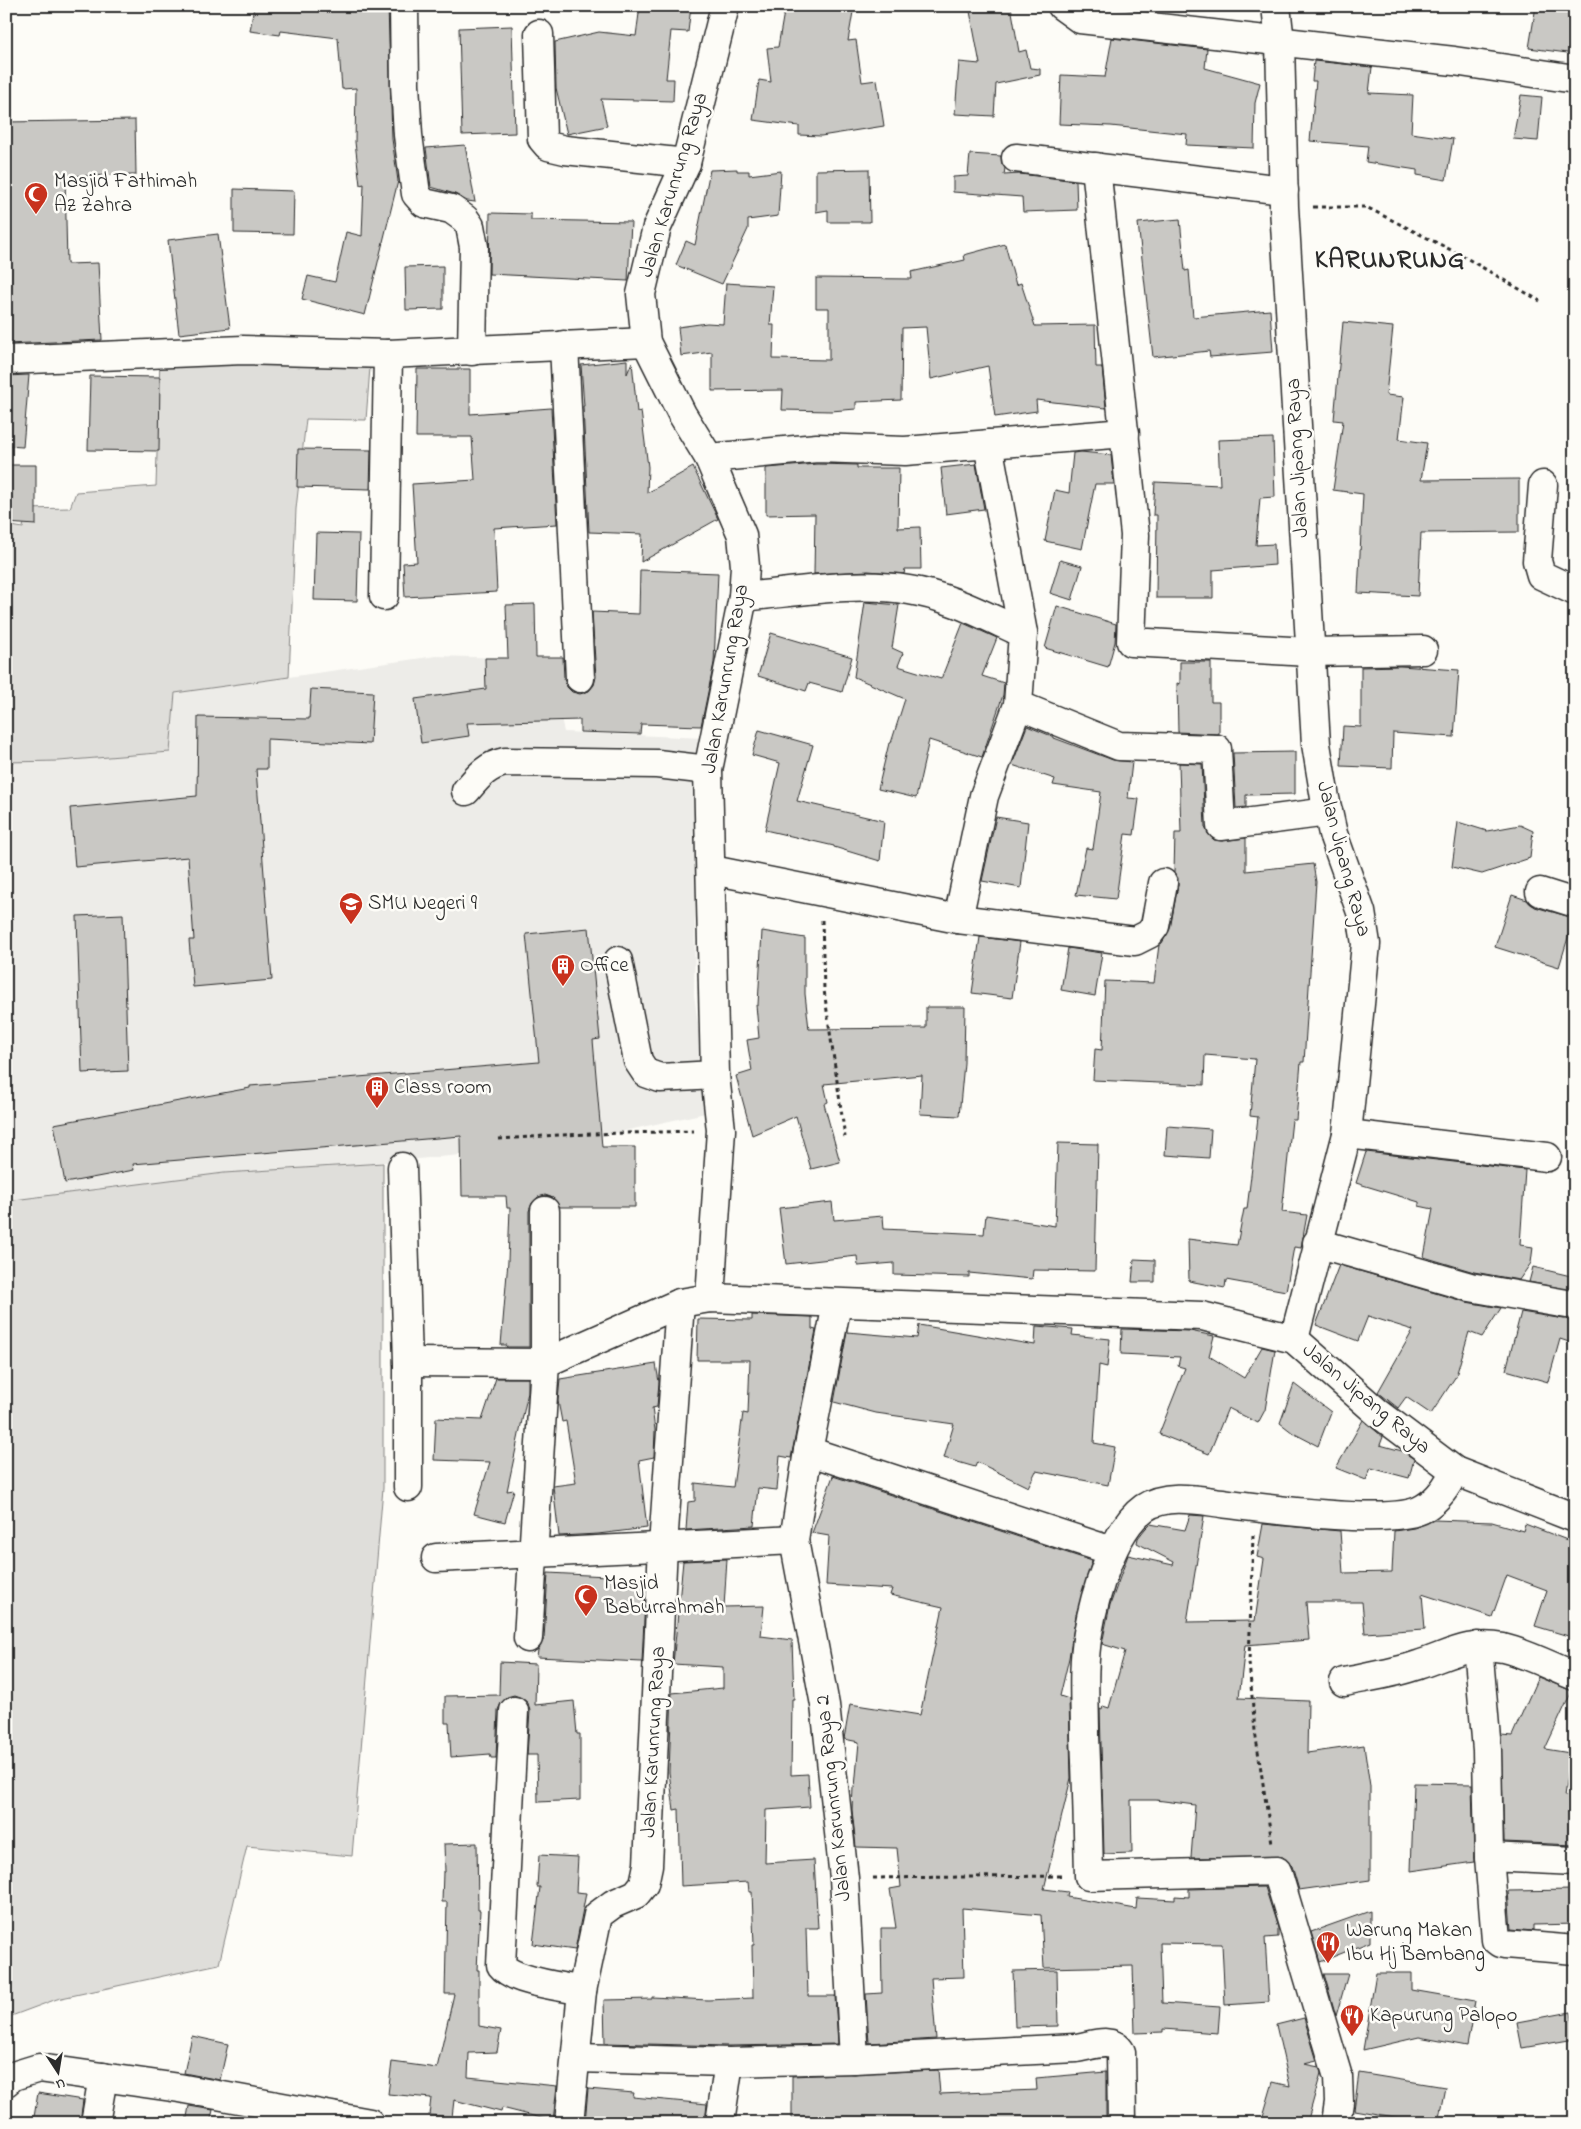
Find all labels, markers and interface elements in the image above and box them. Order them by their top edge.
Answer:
street label: Jalan Karunrung Raya [632,89,718,282]
place label: Masjid Fathimah Az Zahra [54,167,197,221]
mosque icon: Masjid Fathimah Az Zahra [23,181,49,215]
district label: KARUNRUNG [1315,242,1465,280]
street label: Jalan Jipang Raya [1279,377,1319,539]
street label: Jalan Karunrung Raya [695,582,759,776]
street label: Jalan Jipang Raya [1306,778,1378,941]
place label: SMU Negeri 9 [368,889,478,921]
school or university icon: SMU Negeri 9 [338,891,364,925]
place label: Office [580,951,629,981]
building icon: Office [550,953,576,987]
place label: Class room [394,1073,492,1103]
building icon: Class room [364,1075,390,1109]
street label: Jalan Jipang Raya [1294,1336,1437,1463]
place label: Masjid Baburrahmah [603,1569,724,1623]
mosque icon: Masjid Baburrahmah [573,1583,599,1617]
street label: Jalan Karunrung Raya [634,1645,676,1839]
street label: Jalan Karunrung Raya 2 [808,1693,862,1903]
place label: Warung Makan Ibu Hj Bambang [1346,1916,1485,1972]
restaurant icon: Warung Makan Ibu Hj Bambang [1315,1930,1341,1964]
place label: Kapurung Palopo [1370,2001,1518,2033]
restaurant icon: Kapurung Palopo [1339,2003,1365,2037]
north arrow [32,2046,82,2096]
text: U [54,2072,67,2094]

